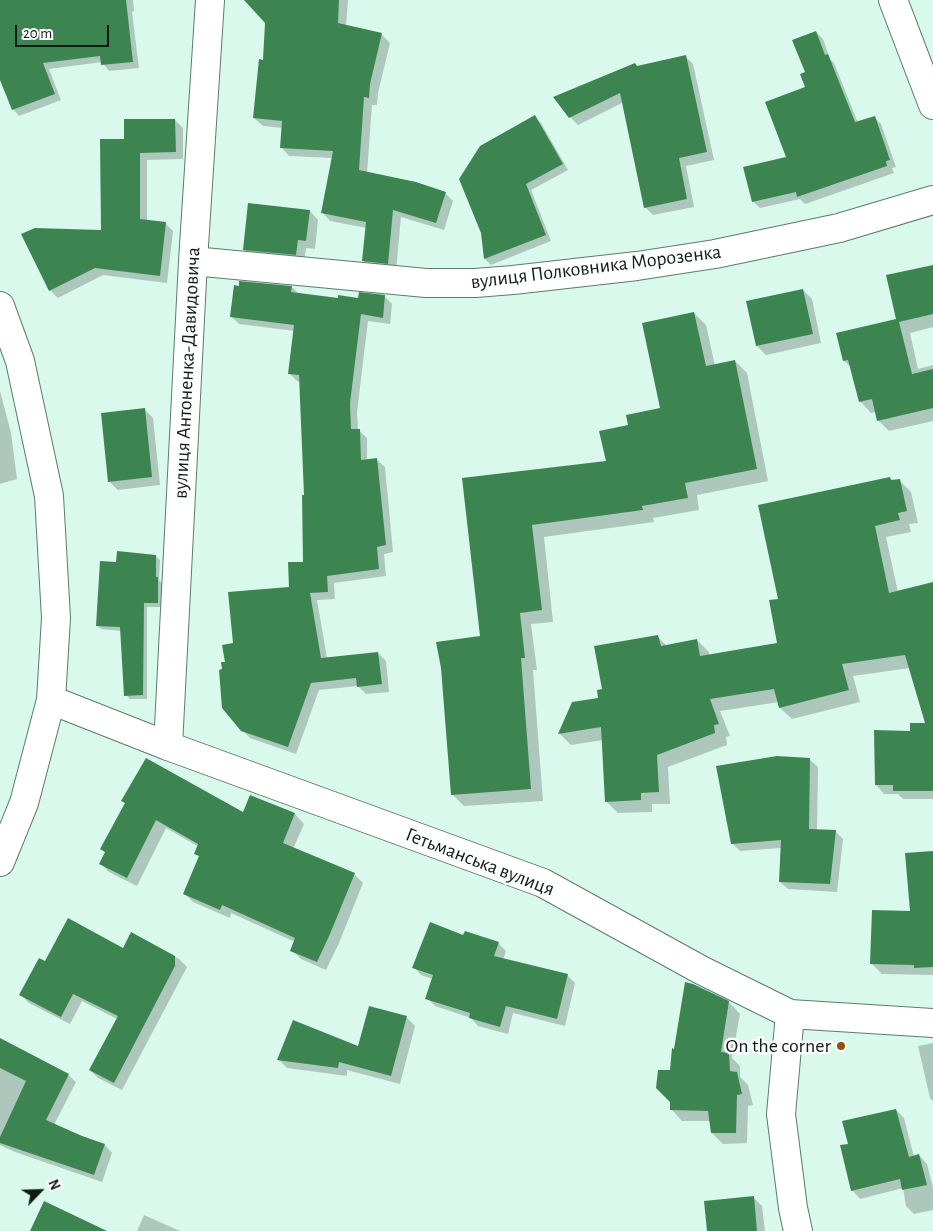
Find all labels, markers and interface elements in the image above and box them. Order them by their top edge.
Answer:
scale bar [18,15,111,47]
text: 20 m [23,26,52,41]
street label: вулиця Полковника Морозенка [469,240,723,294]
street label: вулиця Антоненка-Давидовича [168,246,206,500]
street label: Гетьманська вулиця [402,823,558,901]
place label: On the corner [726,1034,831,1058]
marker: On the corner [835,1040,847,1052]
north arrow [15,1166,65,1216]
text: N [45,1178,62,1192]

